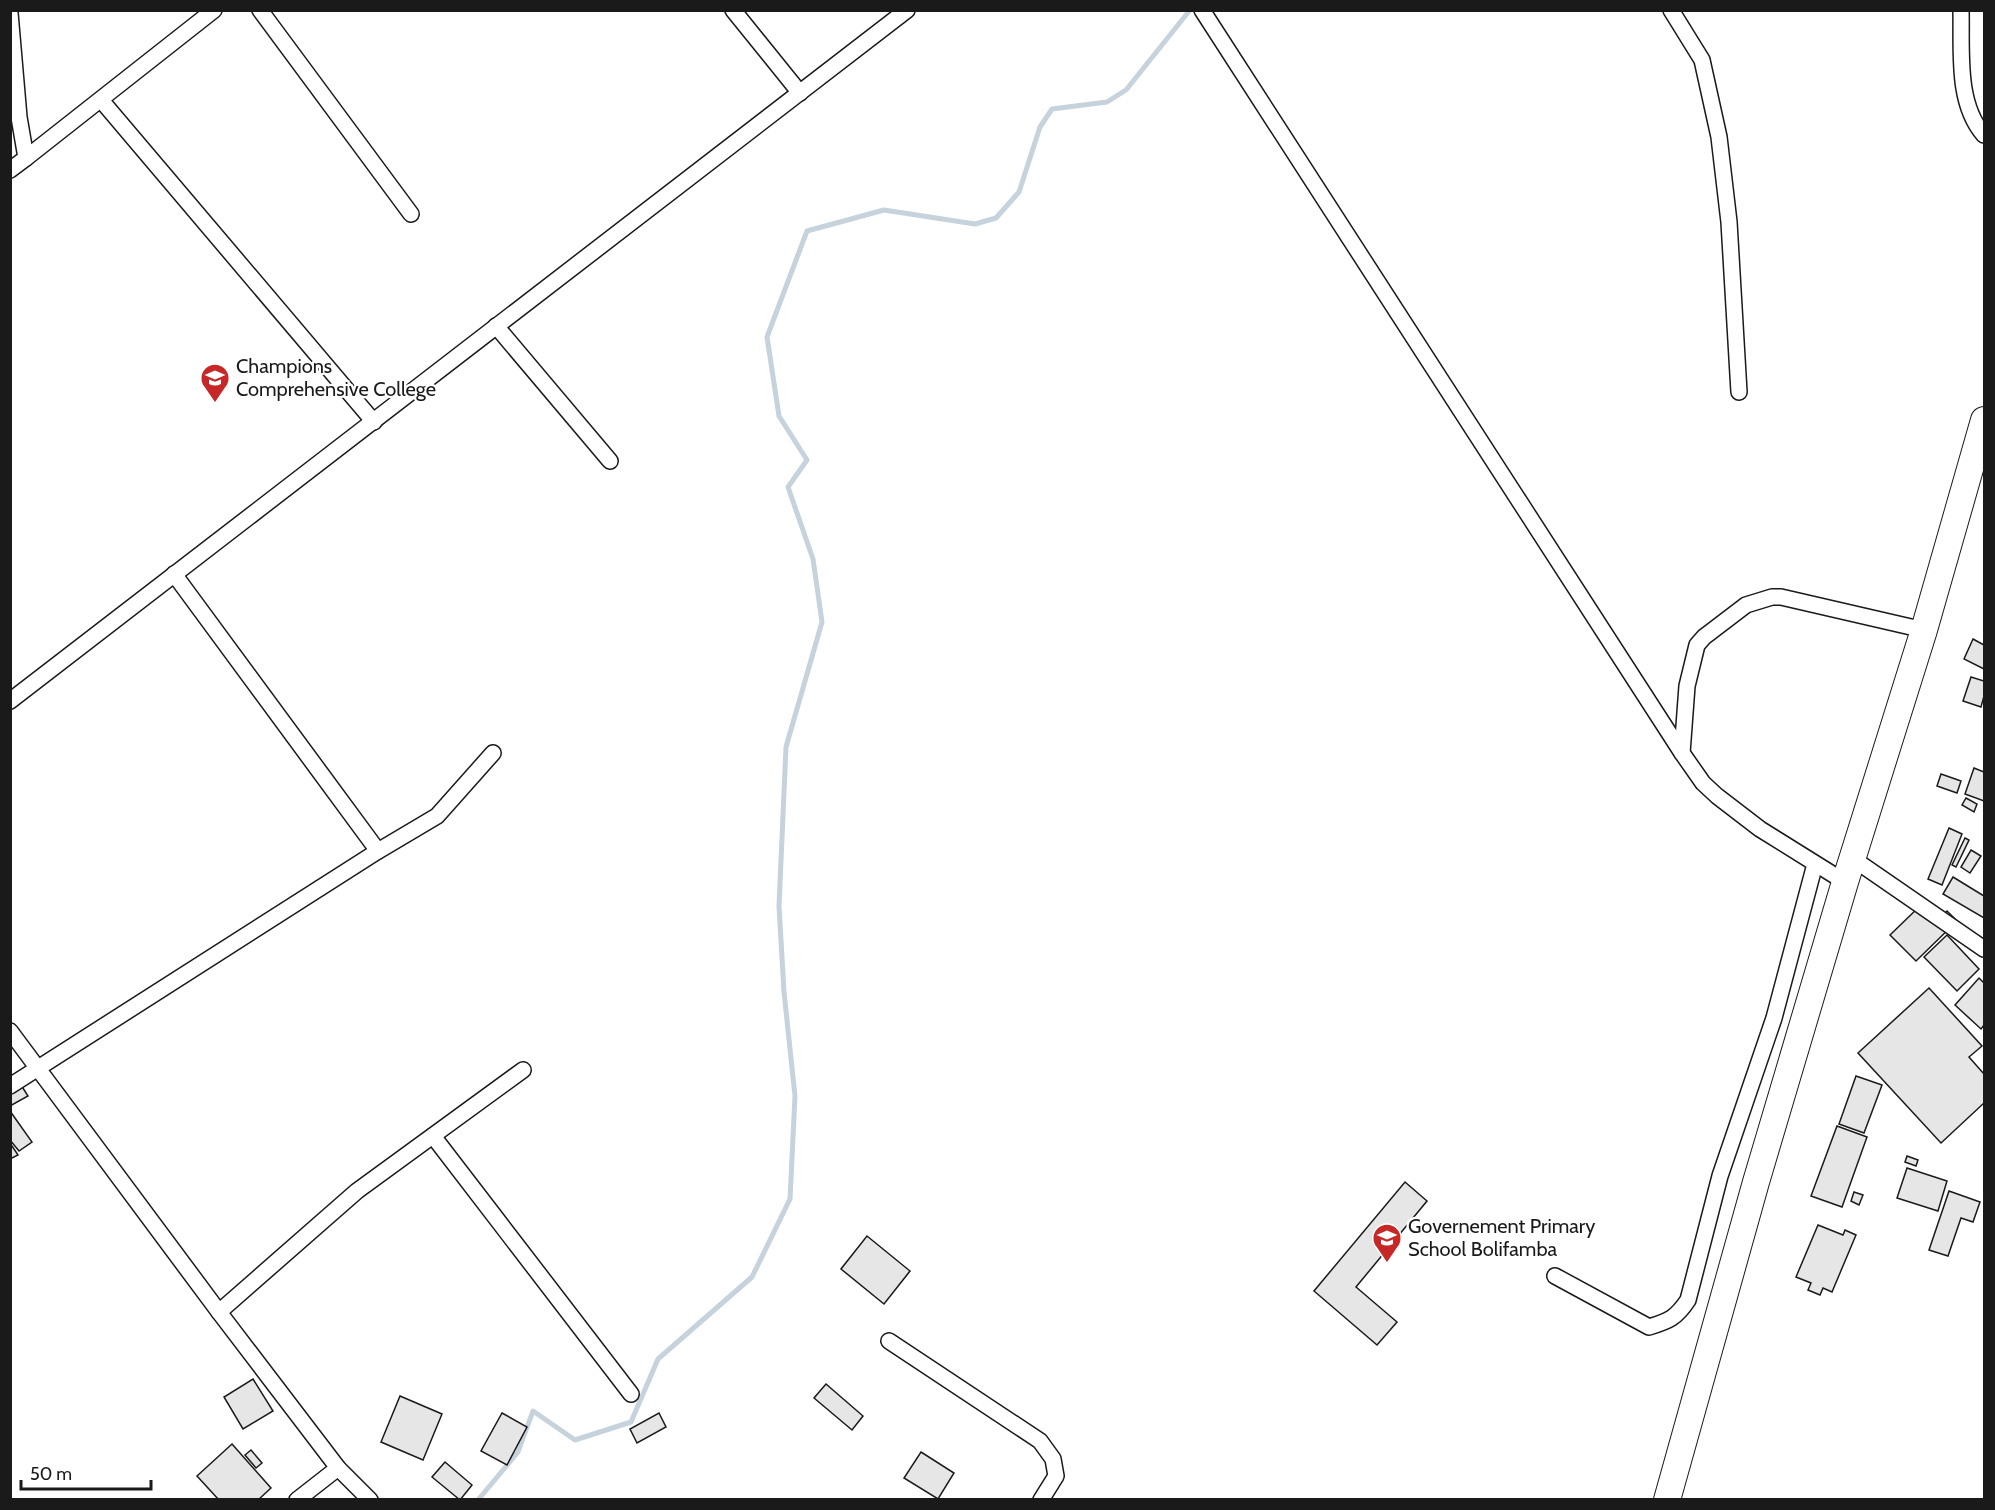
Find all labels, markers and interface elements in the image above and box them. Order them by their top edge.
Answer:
place label: Champions Comprehensive College [236,354,436,401]
school or university icon: Champions Comprehensive College [199,362,231,404]
place label: Governement Primary School Bolifamba [1408,1214,1595,1261]
school or university icon: Governement Primary School Bolifamba [1371,1222,1403,1264]
scale bar [21,1453,152,1491]
text: 50 m [30,1463,72,1485]

